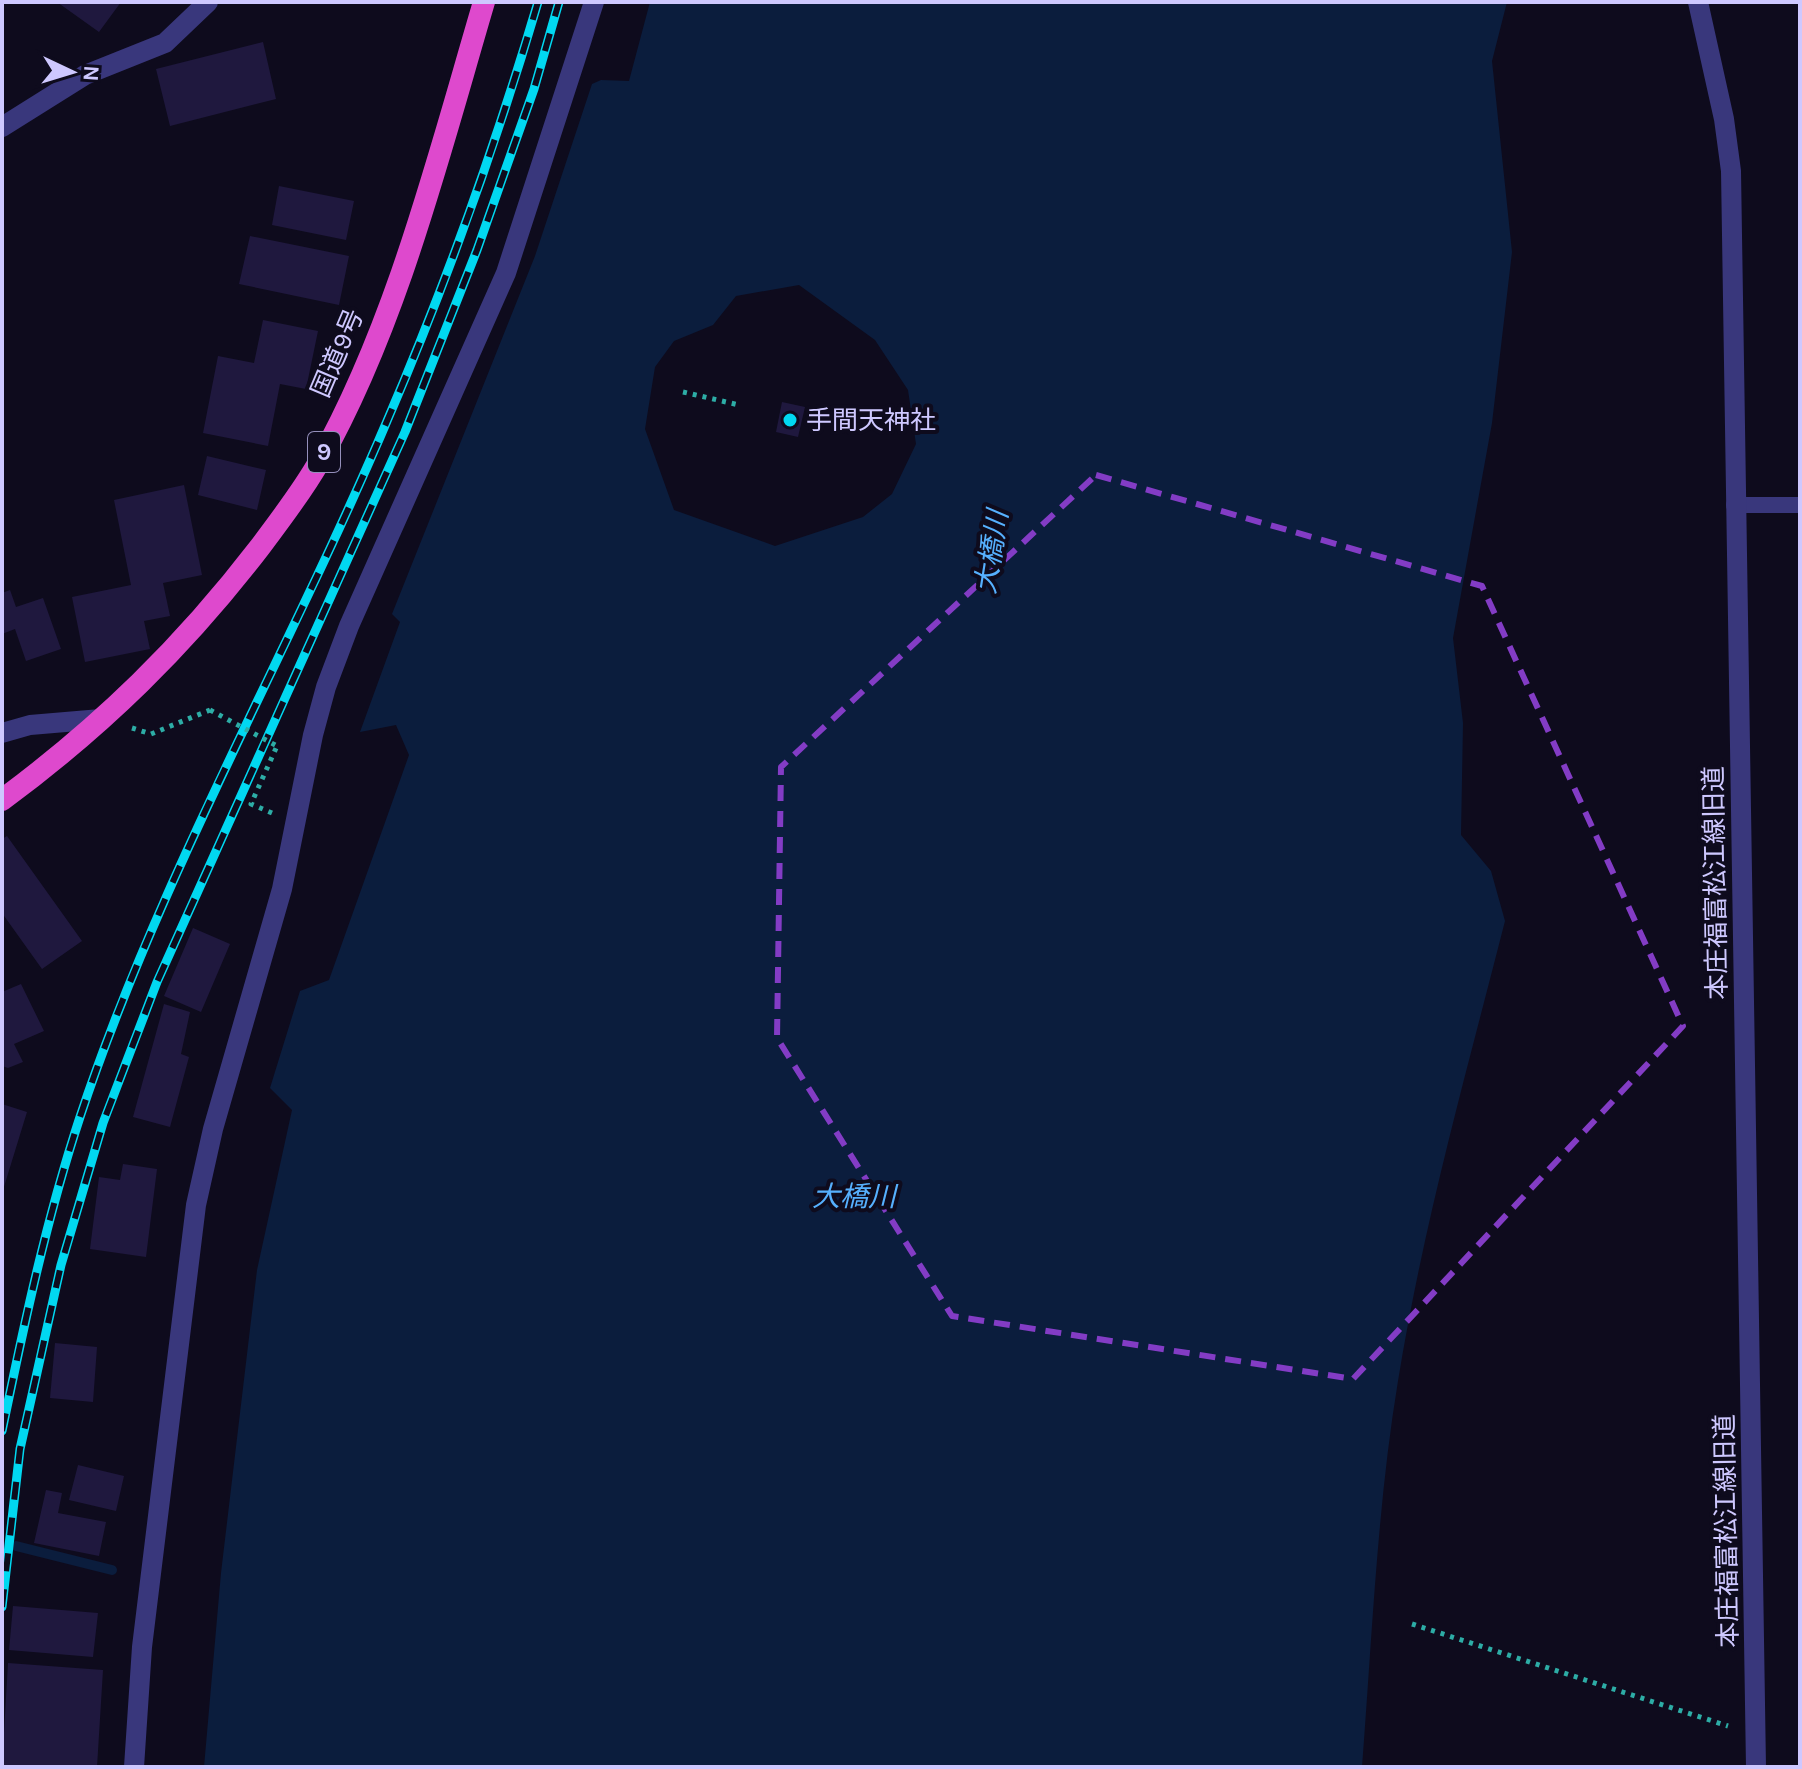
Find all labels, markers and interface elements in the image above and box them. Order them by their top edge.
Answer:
north arrow [32,32,112,112]
text: N [77,65,104,82]
street label: 国道9号 [305,304,370,402]
place label: 手間天神社 [806,405,936,436]
marker: 手間天神社 [781,411,799,429]
road number: 9 [308,432,340,472]
water label: 大橋川 [969,505,1015,596]
street label: 本庄福富松江線旧道 [1698,766,1733,1000]
water label: 大橋川 [812,1180,899,1213]
street label: 本庄福富松江線旧道 [1709,1414,1744,1648]

